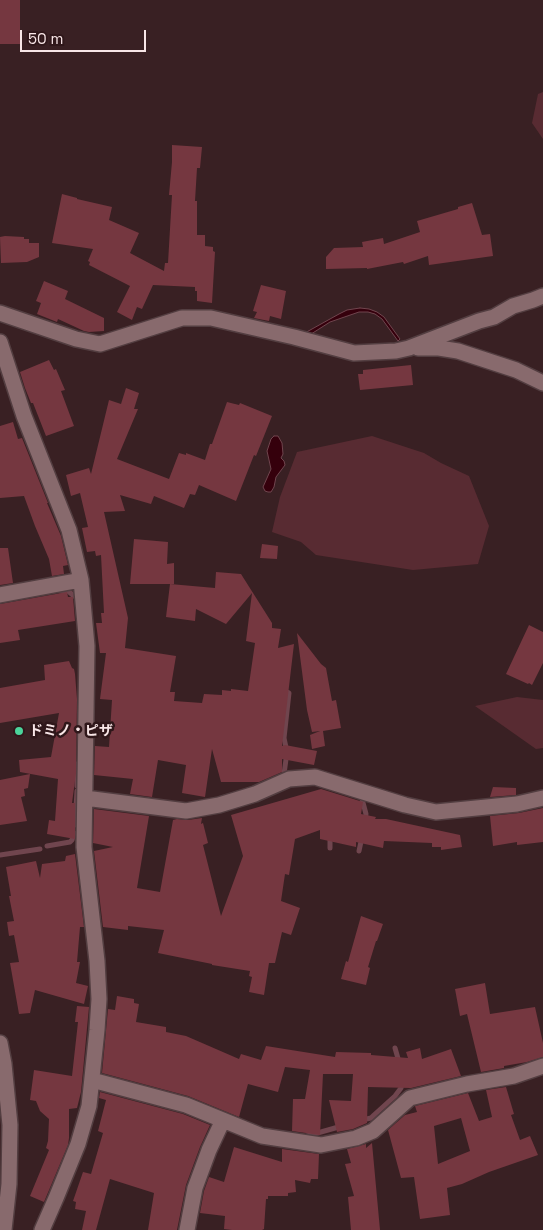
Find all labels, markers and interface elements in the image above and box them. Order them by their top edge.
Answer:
scale bar [22,20,149,52]
text: 50 m [28,29,63,48]
place label: ドミノ・ピザ [29,723,113,739]
marker: ドミノ・ピザ [13,725,25,737]

